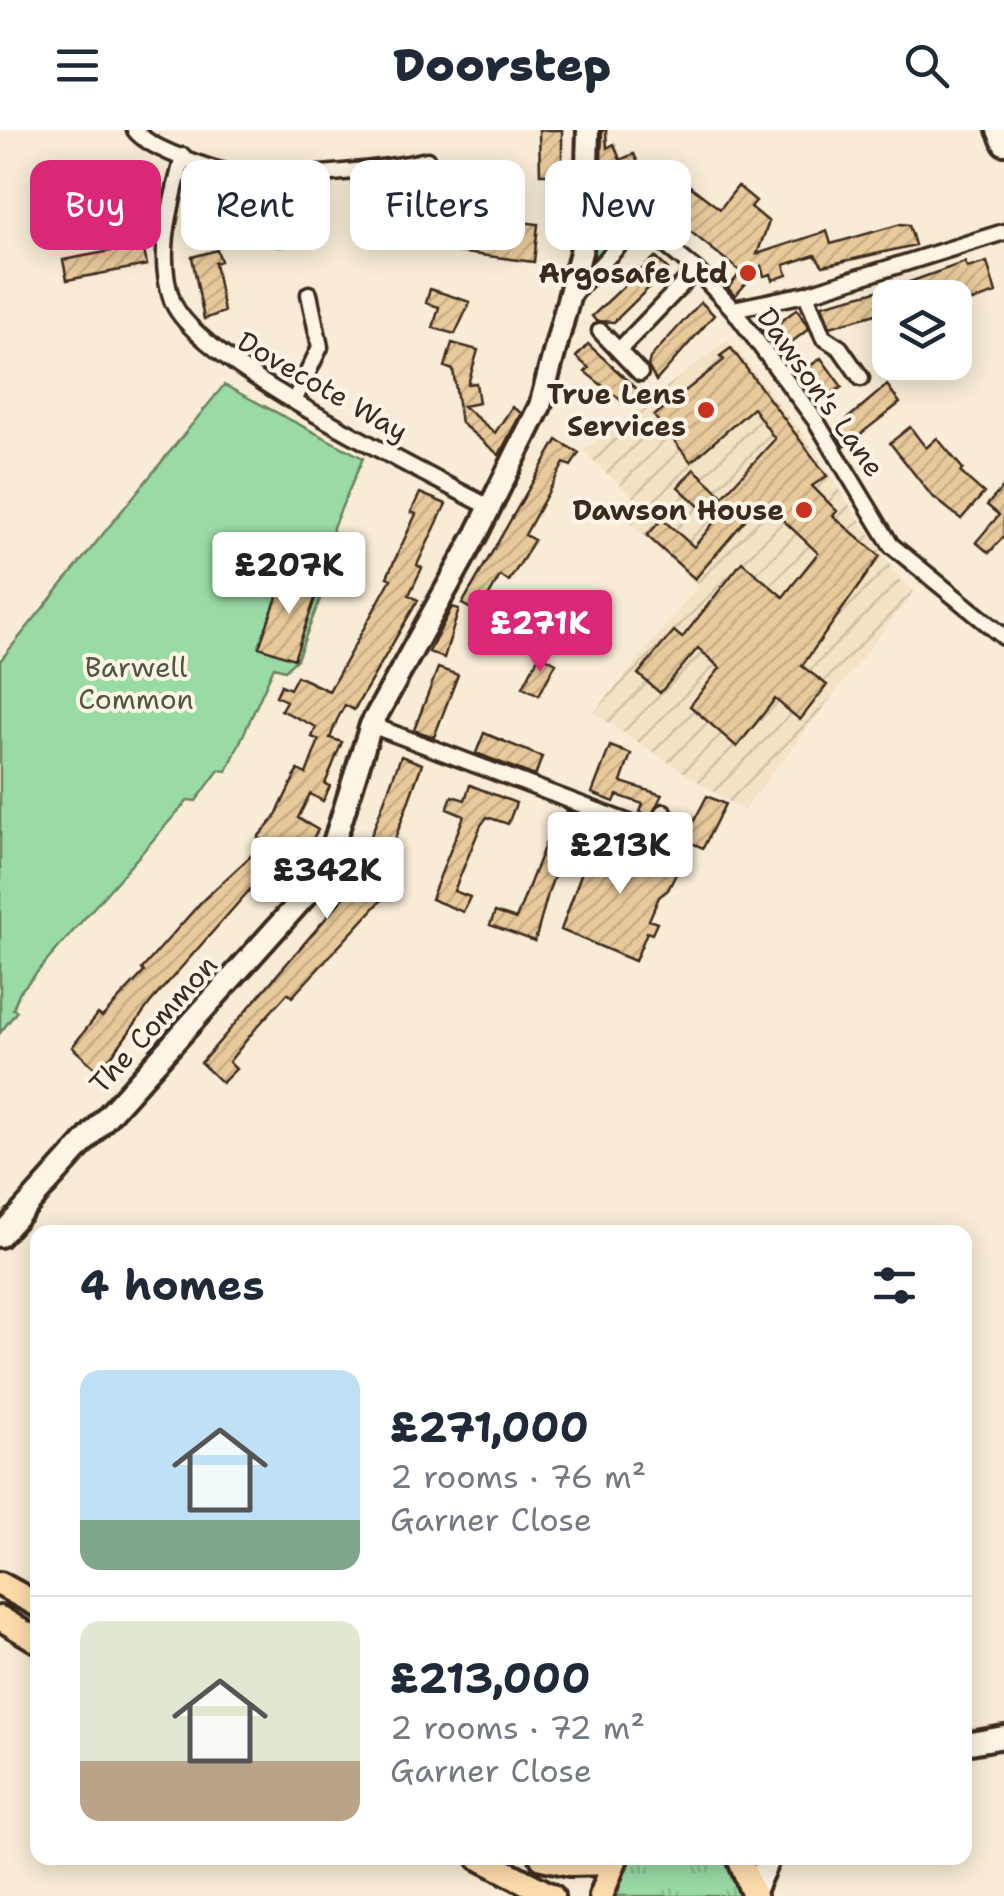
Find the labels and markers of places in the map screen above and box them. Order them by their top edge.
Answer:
place label: Argosafe Ltd [538,254,728,292]
marker: Argosafe Ltd [737,262,759,284]
place label: True Lens Services [547,375,686,445]
marker: True Lens Services [695,399,717,421]
place label: Dawson House [572,491,784,529]
marker: Dawson House [793,499,815,521]
pin: £207K [219,532,359,617]
pin: £271K [470,590,610,675]
pin: £213K [550,812,690,897]
pin: £342K [257,837,397,922]

